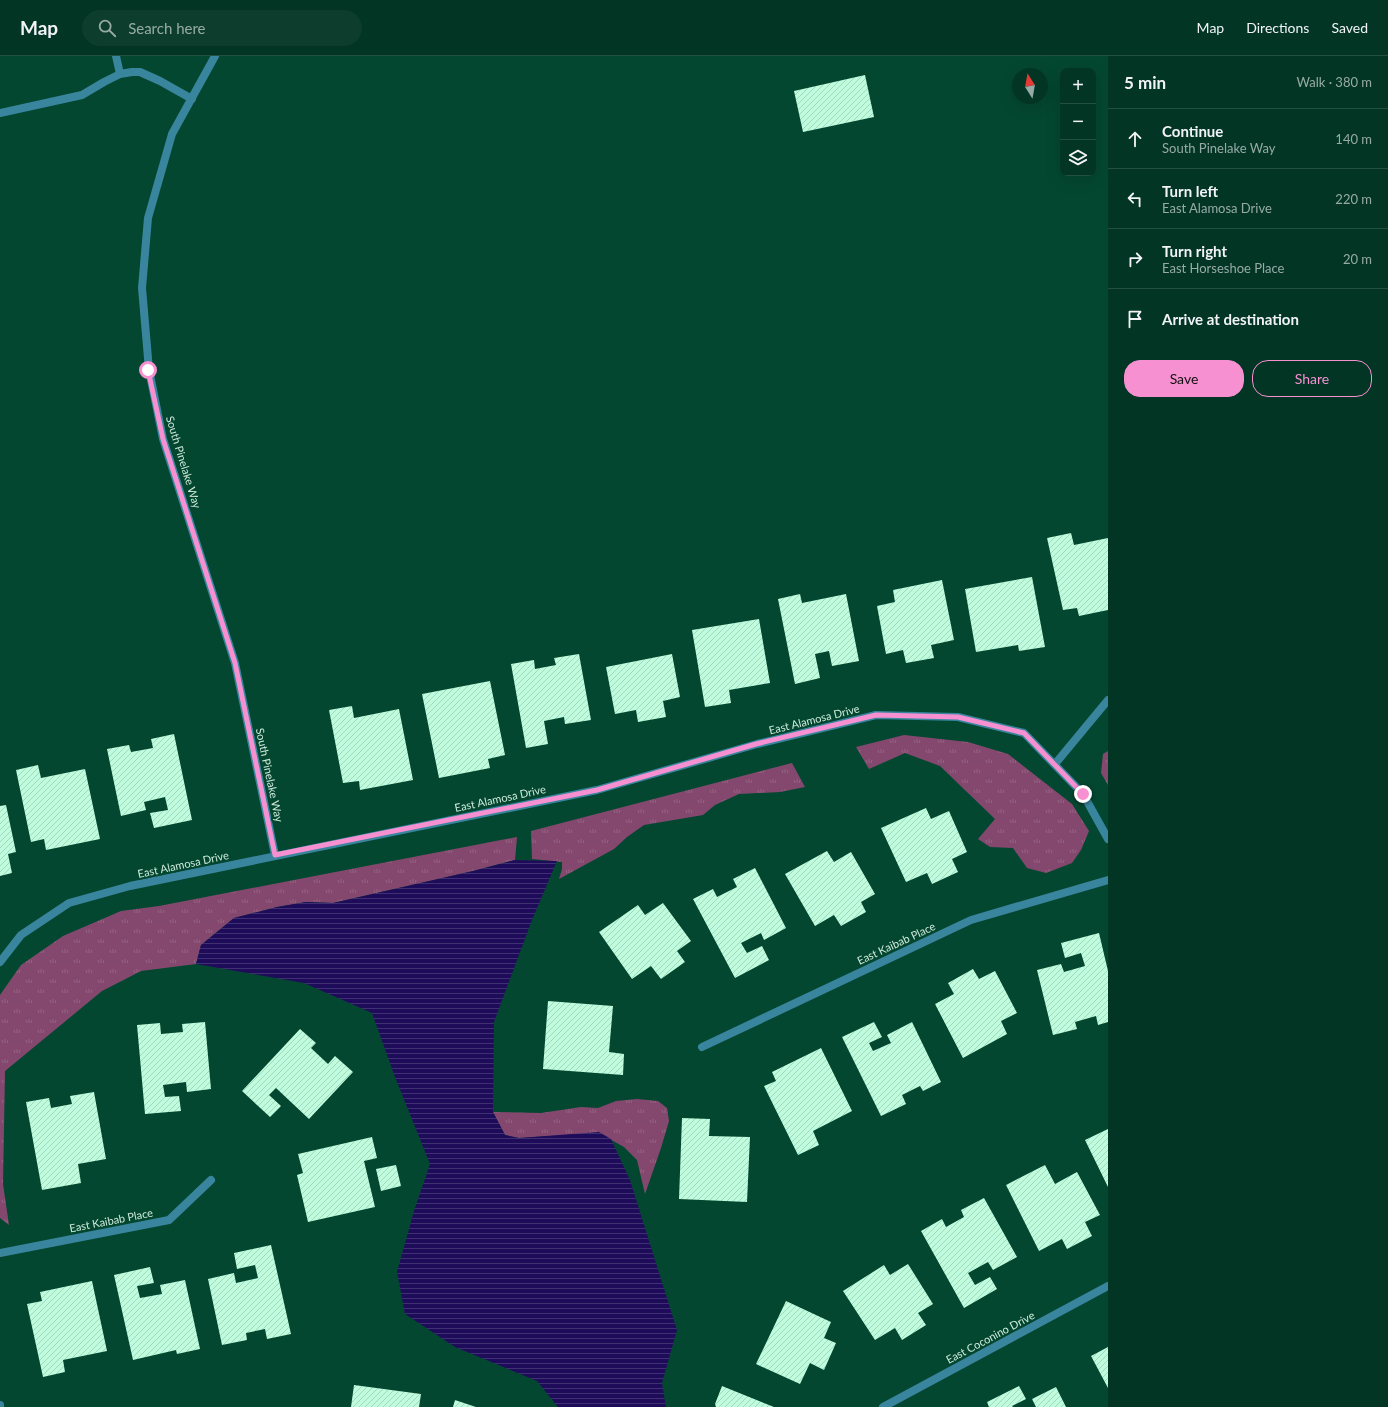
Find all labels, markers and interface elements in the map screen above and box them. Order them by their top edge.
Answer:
search box [82,10,362,46]
text: Map [20,16,58,39]
icon: search [96,17,118,39]
text: Search here [128,19,206,37]
text: Map [1197,19,1224,36]
text: Directions [1246,19,1309,36]
text: Saved [1331,19,1368,36]
north arrow [1012,68,1048,104]
map controls [1060,68,1096,176]
button: + [1060,68,1096,104]
text: 5 min [1124,72,1166,93]
text: Walk · 380 m [1296,74,1372,90]
button: − [1060,104,1096,140]
text: Continue [1162,122,1223,140]
icon: ahead [1124,128,1146,150]
text: 140 m [1335,131,1372,147]
button: layers [1060,140,1096,176]
text: South Pinelake Way [1162,140,1275,156]
text: Turn left [1162,182,1218,200]
icon: left [1124,188,1146,210]
text: 220 m [1335,191,1372,207]
text: East Alamosa Drive [1162,200,1272,216]
text: Turn right [1162,242,1227,260]
icon: right [1124,248,1146,270]
text: 20 m [1343,251,1372,267]
text: East Horseshoe Place [1162,260,1285,276]
icon: arrive [1124,308,1146,330]
text: Arrive at destination [1162,310,1299,328]
button: Save [1124,360,1244,397]
button: Share [1252,360,1372,397]
route start [139,361,157,379]
street label: South Pinelake Way [164,414,204,510]
street label: East Alamosa Drive [767,701,861,737]
street label: South Pinelake Way [254,727,286,824]
street label: East Alamosa Drive [453,782,547,814]
route end [1074,785,1092,803]
street label: East Alamosa Drive [136,848,230,880]
street label: East Kaibab Place [855,919,937,967]
street label: East Kaibab Place [68,1205,154,1234]
street label: East Coconino Drive [944,1308,1037,1366]

